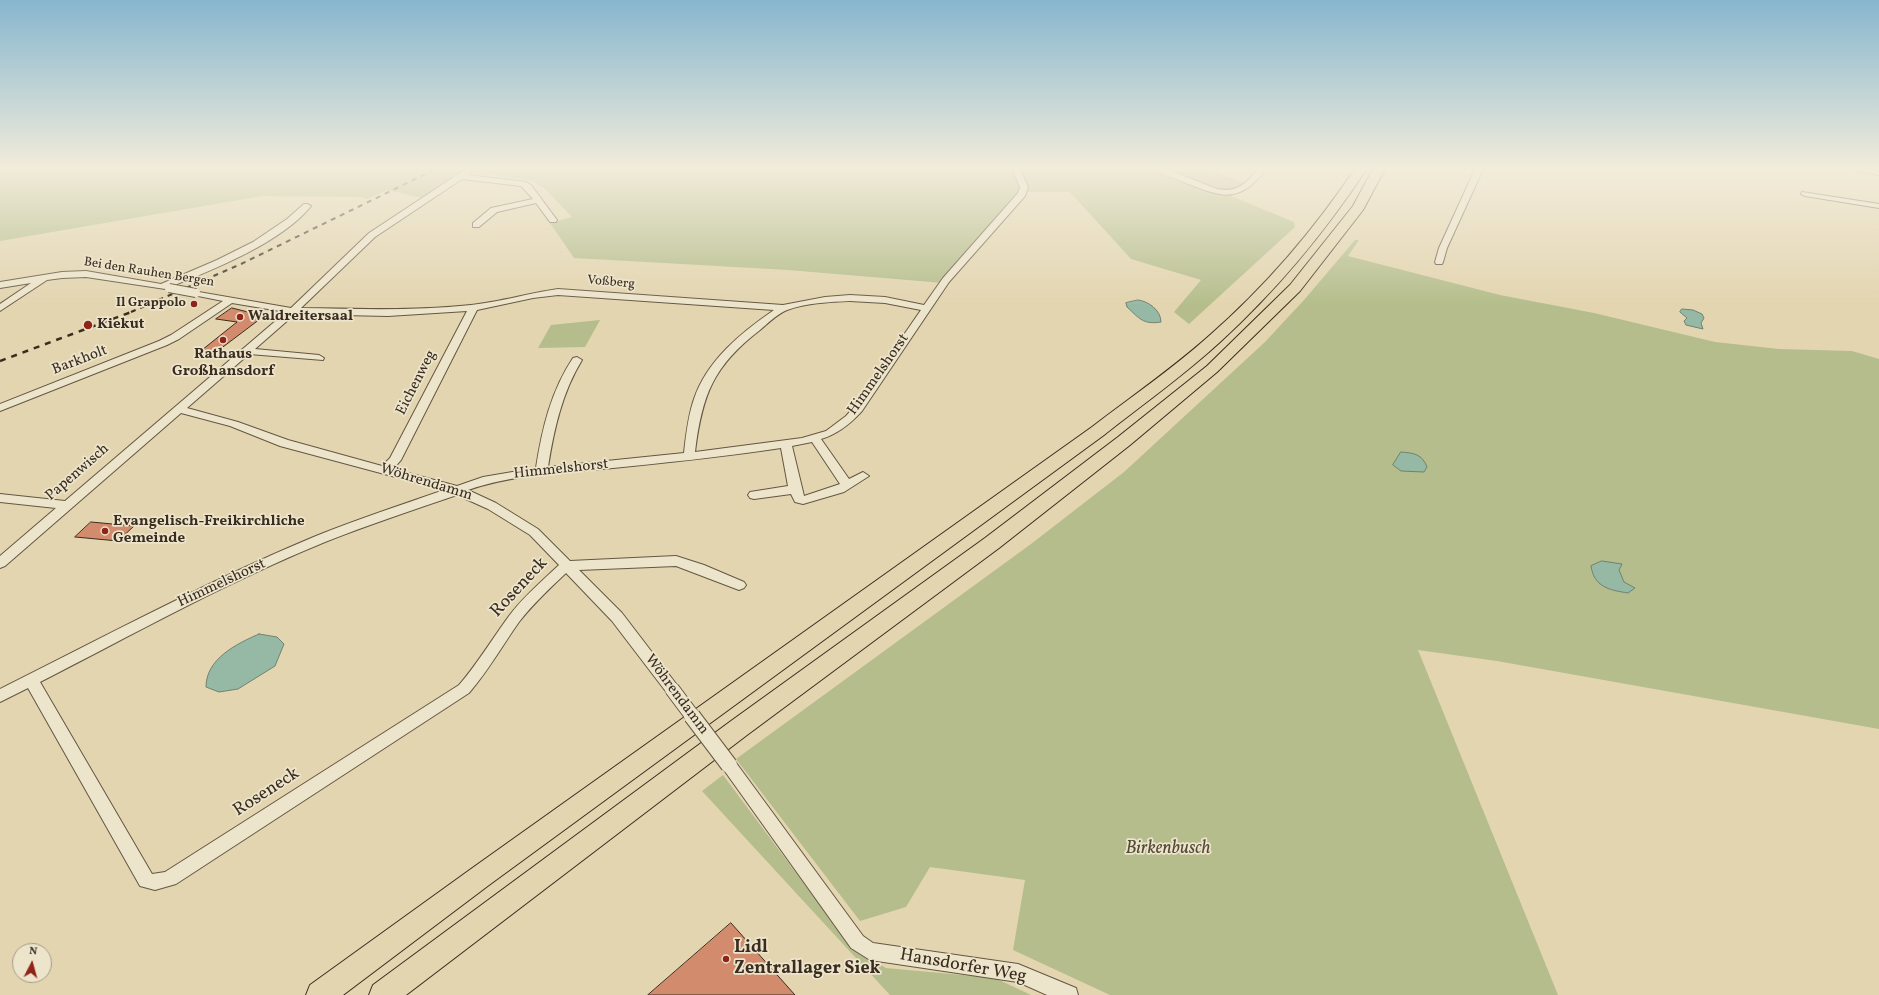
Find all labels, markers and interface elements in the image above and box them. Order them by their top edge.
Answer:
street label: Bei den Rauhen Bergen [83,255,215,291]
street label: Voßberg [587,273,635,293]
place label: Il Grappolo [116,296,186,312]
marker: Il Grappolo [189,299,199,309]
place label: Waldreitersaal [248,308,353,326]
marker: Waldreitersaal [235,312,245,322]
place label: Kiekut [97,316,144,334]
marker: Kiekut [82,319,94,331]
street label: Himmelshorst [844,331,914,419]
marker: Rathaus Großhansdorf [218,335,228,345]
street label: Barkholt [50,342,110,380]
place label: Rathaus Großhansdorf [172,346,274,381]
street label: Eichenweg [393,348,441,418]
street label: Papenwisch [43,441,113,505]
street label: Himmelshorst [513,456,609,484]
street label: Wöhrendamm [378,460,474,506]
place label: Evangelisch-Freikirchliche Gemeinde [113,513,305,548]
marker: Evangelisch-Freikirchliche Gemeinde [100,526,110,536]
street label: Roseneck [487,553,553,623]
street label: Himmelshorst [175,556,269,612]
street label: Wöhrendamm [640,651,712,739]
street label: Roseneck [230,764,304,822]
park label: Birkenbusch [1125,839,1211,861]
place label: Lidl Zentrallager Siek [734,938,881,980]
north arrow [12,943,52,983]
text: N [28,944,38,959]
street label: Hansdorfer Weg [898,945,1028,989]
marker: Lidl Zentrallager Siek [721,954,731,964]

